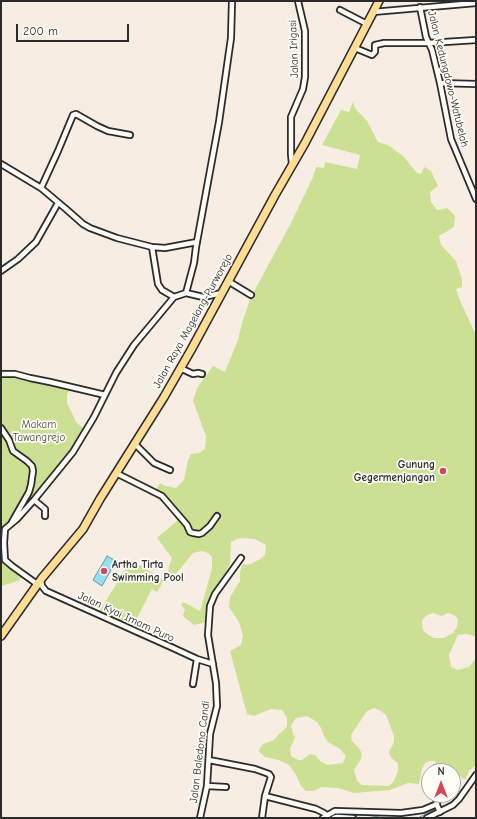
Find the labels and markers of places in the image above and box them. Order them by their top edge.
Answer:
place label: Gunung Gegermenjangan [354,458,435,484]
marker: Gunung Gegermenjangan [438,466,448,476]
place label: Artha Tirta Swimming Pool [112,558,184,584]
marker: Artha Tirta Swimming Pool [99,566,109,576]

